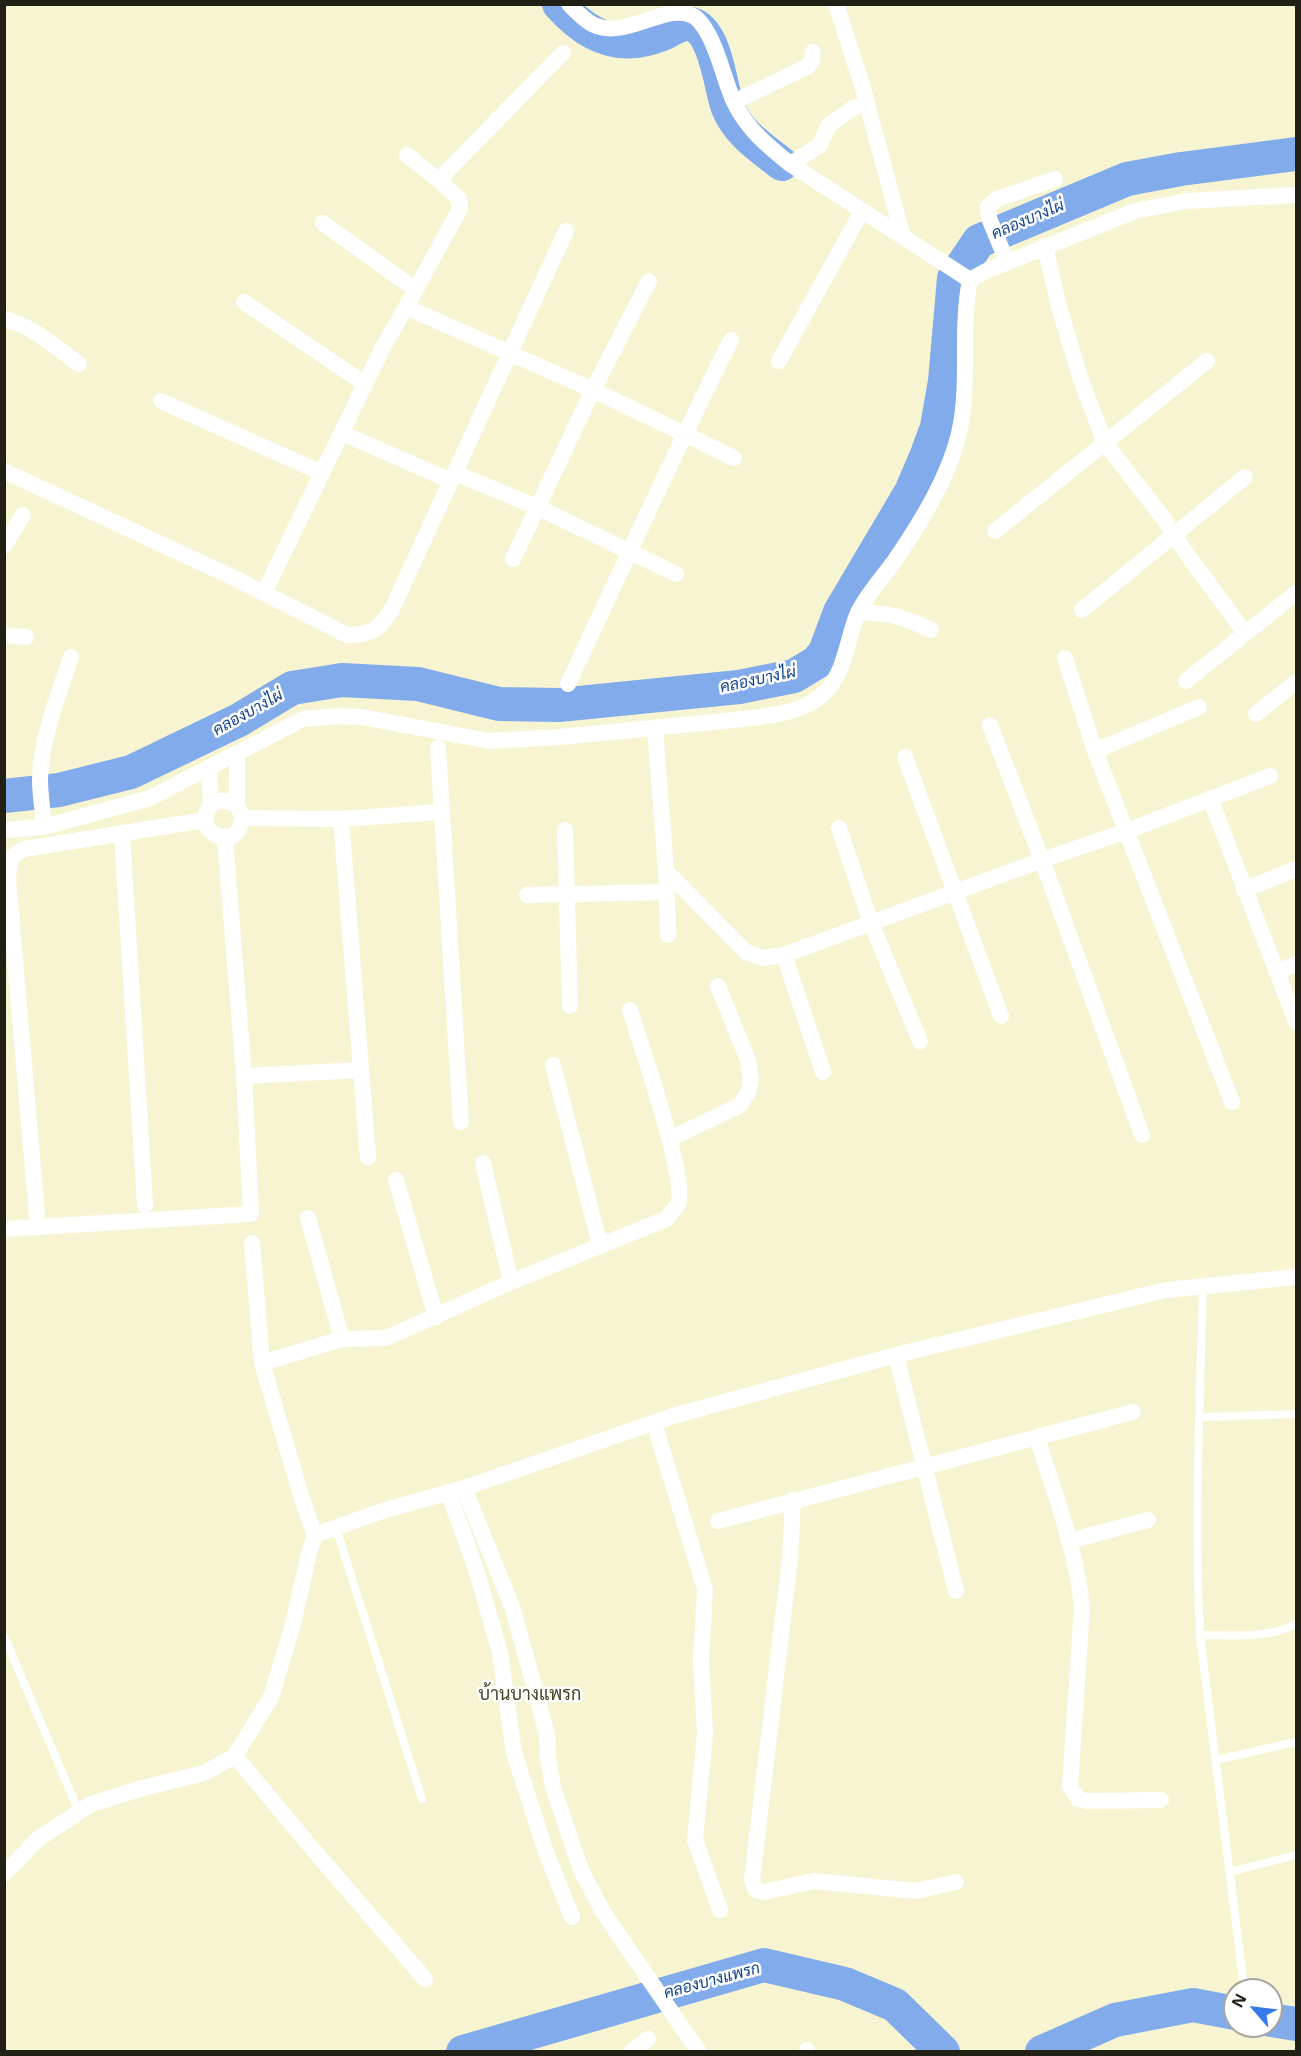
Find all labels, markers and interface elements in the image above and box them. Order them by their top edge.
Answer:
water label: คลองบางไผ่ [989,196,1067,244]
water label: คลองบางไผ่ [718,663,798,697]
water label: คลองบางไผ่ [210,686,286,740]
district label: บ้านบางแพรก [479,1684,581,1706]
water label: คลองบางแพรก [662,1959,762,2003]
north arrow [1223,1978,1283,2038]
text: N [1226,1990,1252,2011]

